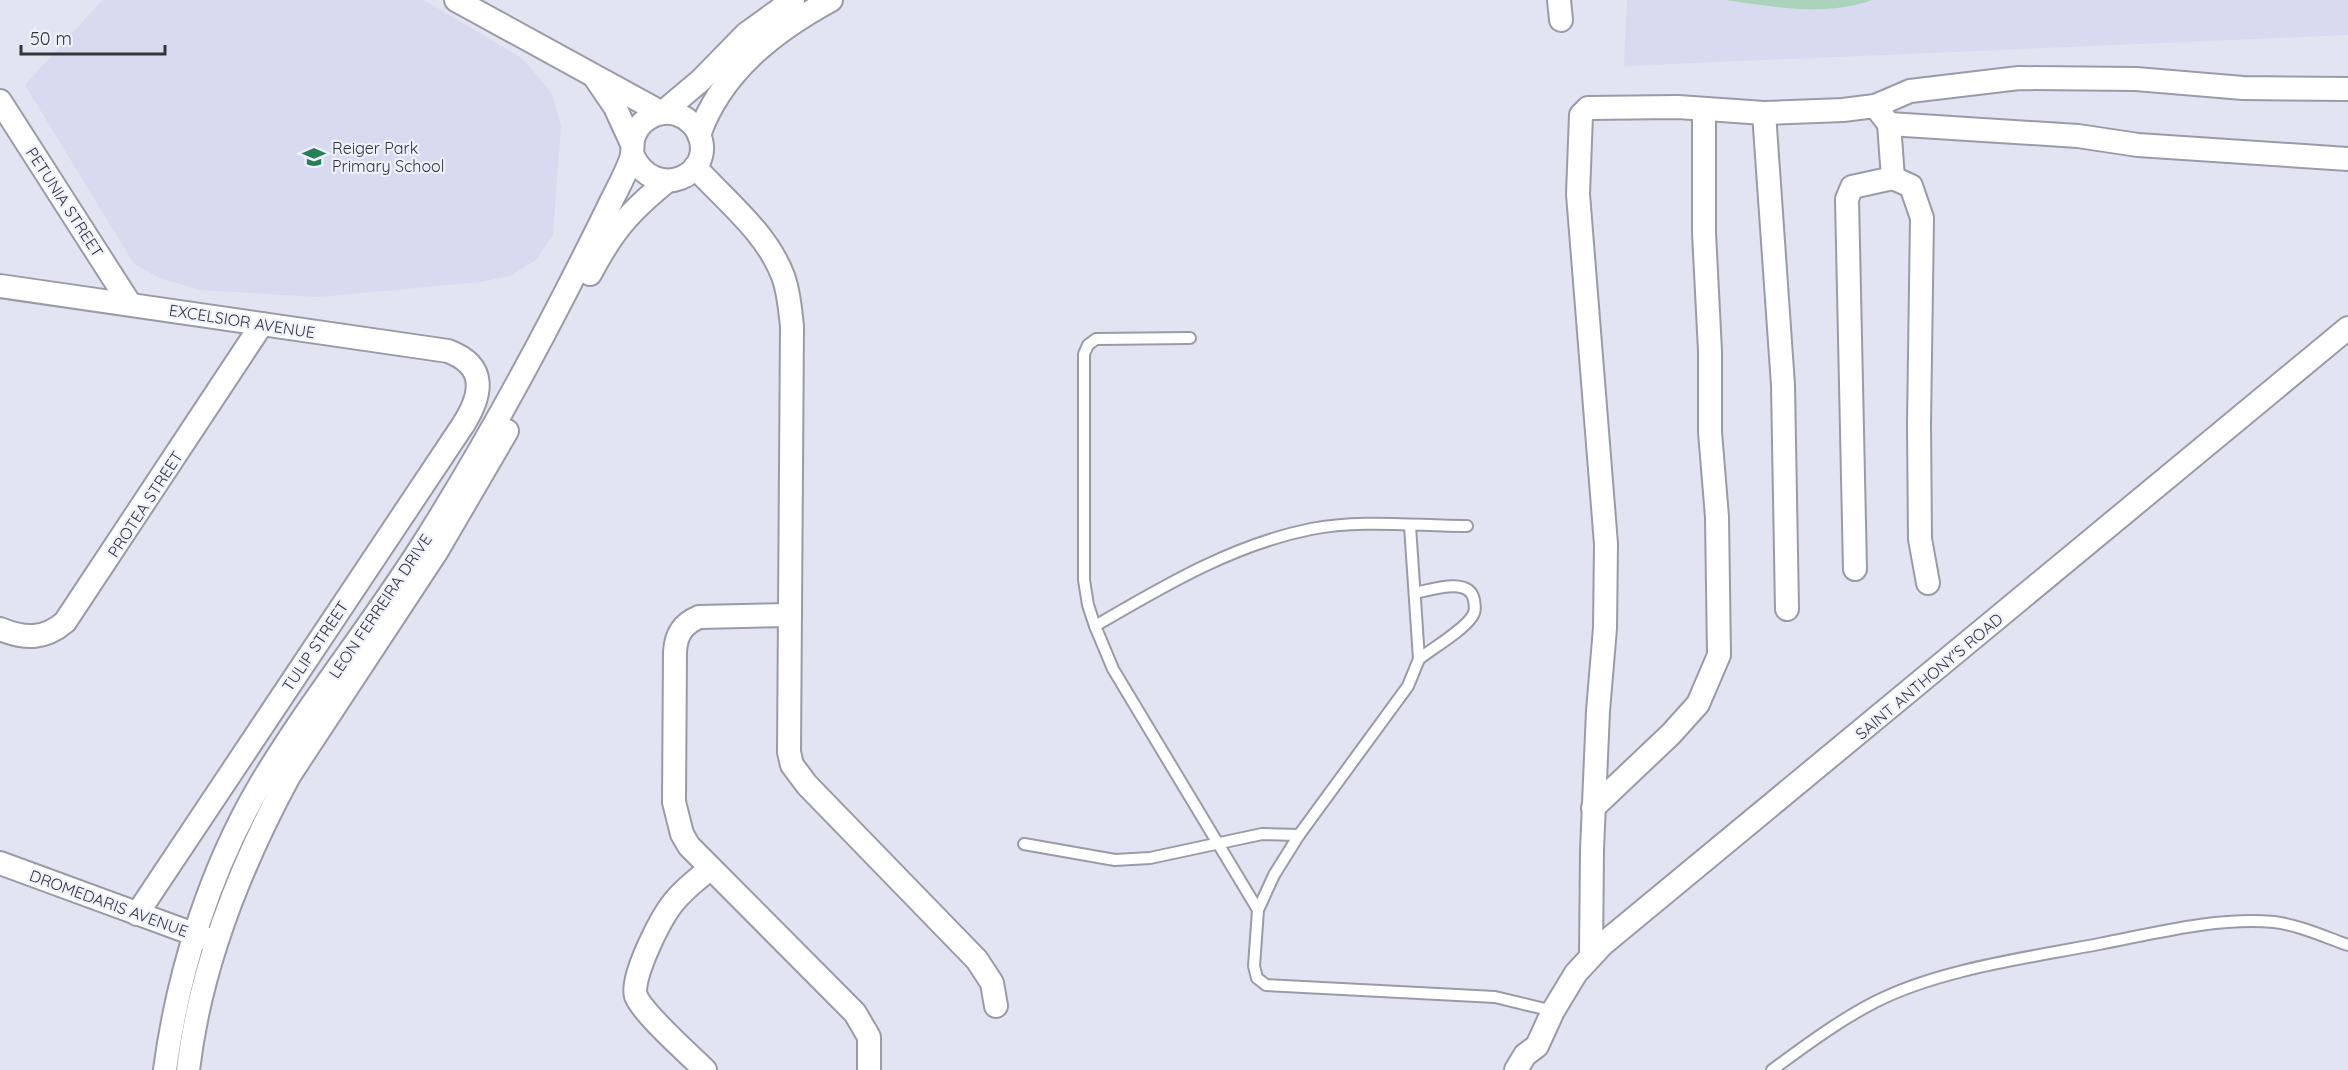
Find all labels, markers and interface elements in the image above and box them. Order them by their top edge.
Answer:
scale bar [21,18,165,56]
text: 50 m [30,27,72,50]
place label: Reiger Park Primary School [332,138,444,176]
street label: PETUNIA STREET [22,143,108,261]
school or university icon: Reiger Park Primary School [301,144,327,170]
street label: EXCELSIOR AVENUE [168,300,316,342]
street label: PROTEA STREET [103,447,187,561]
street label: LEON FERREIRA DRIVE [324,530,436,682]
street label: TULIP STREET [277,597,353,695]
street label: SAINT ANTHONY'S ROAD [1851,609,2007,743]
street label: DROMEDARIS AVENUE [27,865,191,941]

